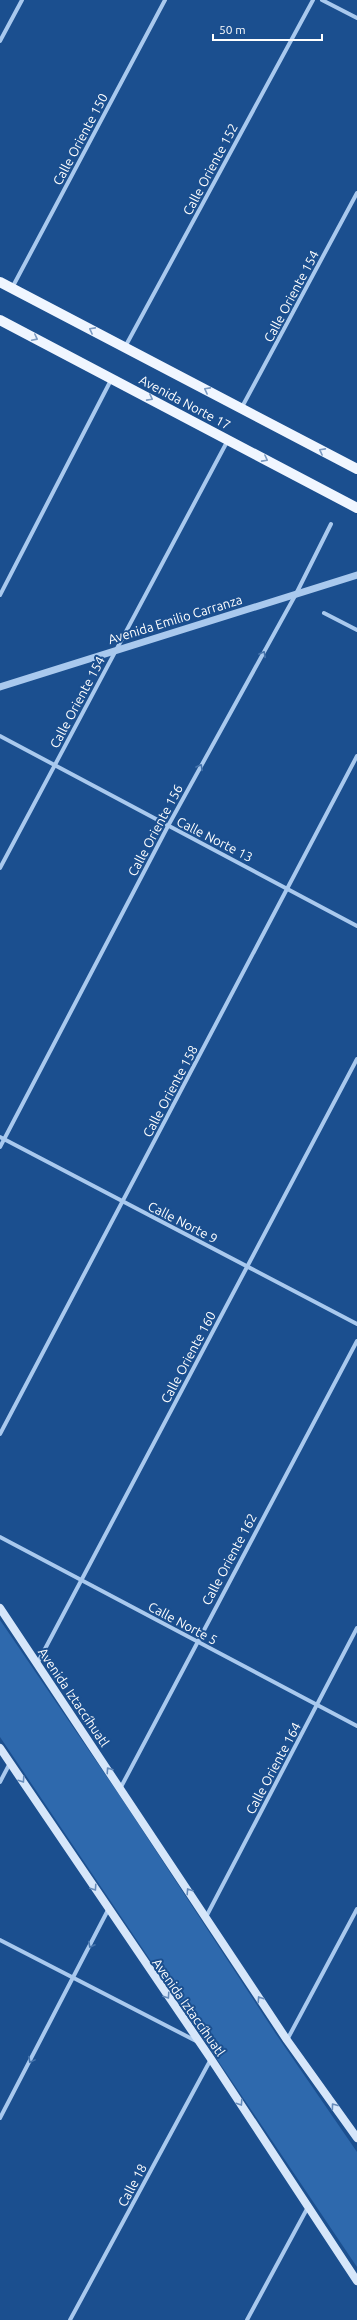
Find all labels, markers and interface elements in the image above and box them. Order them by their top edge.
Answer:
scale bar [213,16,322,42]
text: 50 m [219,23,246,36]
street label: Calle Oriente 150 [50,91,110,187]
street label: Calle Oriente 152 [180,121,240,217]
street label: Calle Oriente 154 [261,248,321,344]
one-way arrow [89,327,96,335]
one-way arrow [30,333,38,341]
street label: Avenida Norte 17 [137,372,233,432]
one-way arrow [204,388,212,395]
one-way arrow [146,393,153,401]
one-way arrow [319,448,327,455]
one-way arrow [260,454,268,462]
street label: Avenida Emilio Carranza [106,592,244,646]
one-way arrow [258,651,266,658]
street label: Calle Oriente 154 [47,654,107,750]
one-way arrow [196,764,203,772]
street label: Calle Oriente 156 [125,782,185,878]
street label: Calle Norte 13 [175,814,255,864]
street label: Calle Oriente 158 [140,1043,200,1139]
street label: Calle Norte 9 [146,1199,220,1245]
street label: Calle Oriente 160 [158,1309,218,1405]
street label: Calle Oriente 162 [199,1511,259,1607]
street label: Calle Norte 5 [146,1599,220,1647]
street label: Avenida Iztaccíhuatl [36,1645,113,1749]
street label: Calle Oriente 164 [243,1720,303,1816]
one-way arrow [107,1768,114,1775]
one-way arrow [17,1776,25,1783]
one-way arrow [89,1884,96,1891]
one-way arrow [186,1888,193,1895]
one-way arrow [88,1940,96,1948]
street label: Avenida Iztaccíhuatl [150,1955,228,2059]
one-way arrow [162,1992,170,1999]
one-way arrow [257,1996,265,2003]
one-way arrow [28,2056,35,2063]
one-way arrow [235,2099,242,2106]
one-way arrow [331,2103,339,2110]
street label: Calle 18 [115,2161,149,2209]

